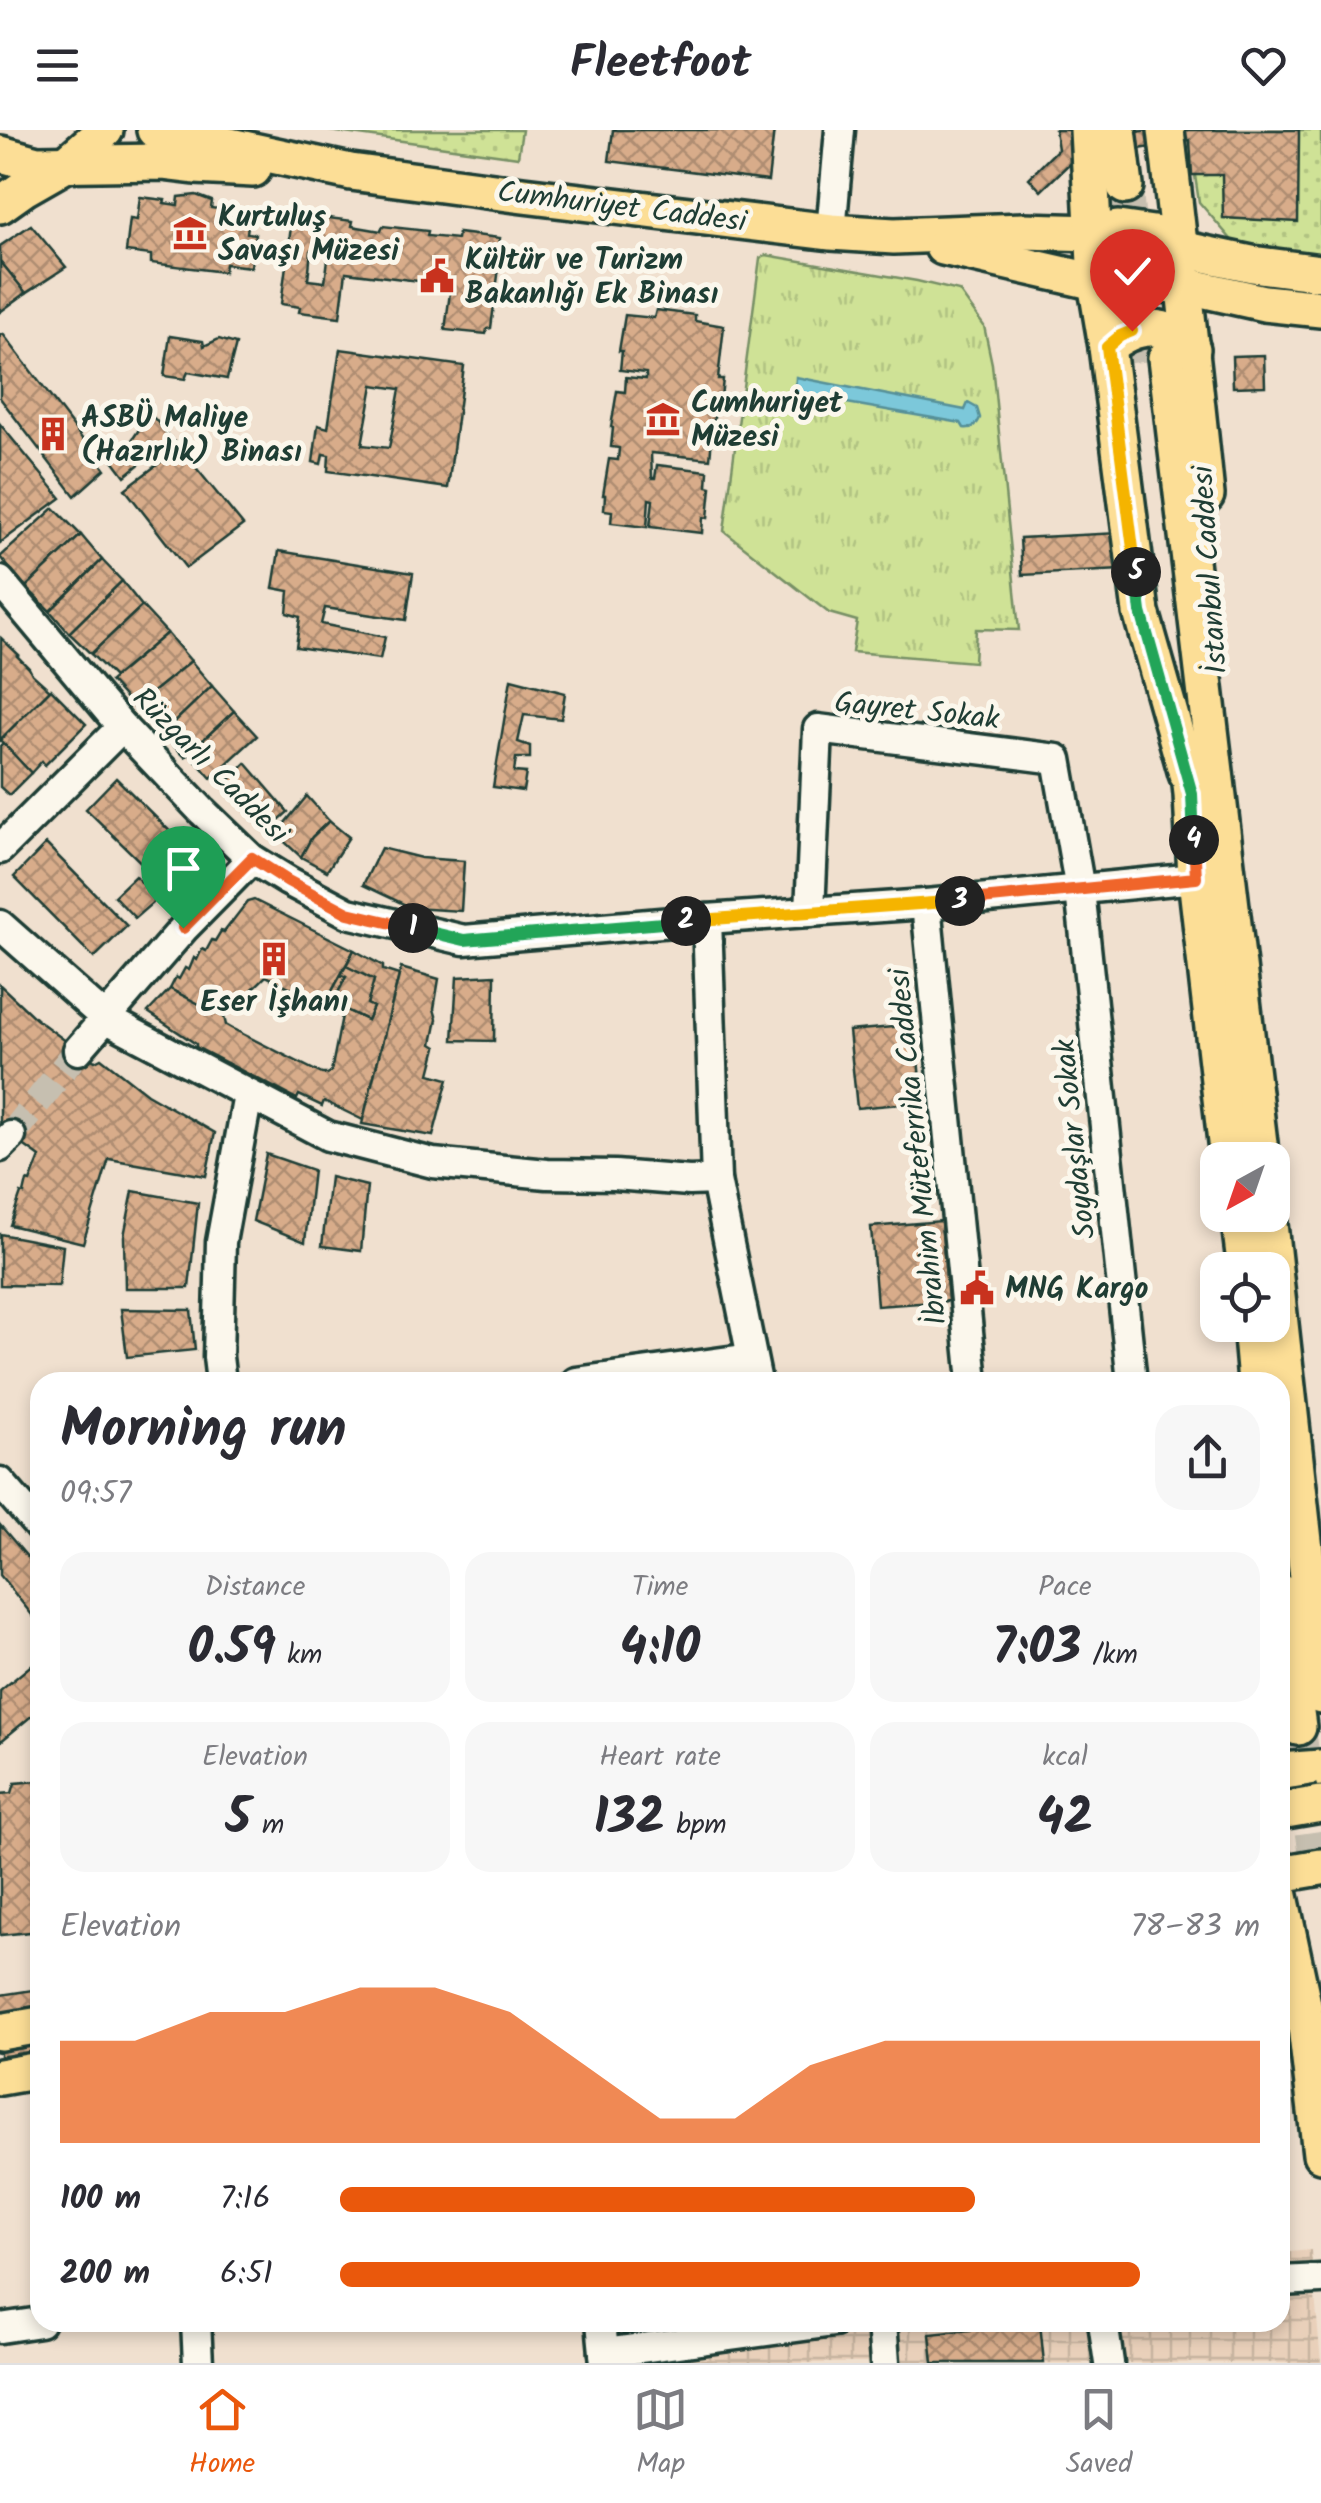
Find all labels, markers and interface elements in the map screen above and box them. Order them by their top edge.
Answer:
text: Fleetfoot [570,29,751,101]
icon: menu [30,38,85,93]
icon: heart [1236,38,1291,93]
street label: Cumhuriyet Caddesi [495,169,751,247]
place label: Kurtuluş Savaşı Müzesi [218,194,400,276]
museum icon: Kurtuluş Savaşı Müzesi [171,214,209,252]
pin [1090,229,1175,332]
place label: Kültür ve Turizm Bakanlığı Ek Binası [465,237,718,319]
icon: check [1105,244,1160,299]
public building icon: Kültür ve Turizm Bakanlığı Ek Binası [418,257,456,295]
place label: Cumhuriyet Müzesi [691,380,843,462]
place label: ASBÜ Maliye (Hazırlık) Binası [81,395,302,477]
museum icon: Cumhuriyet Müzesi [644,400,682,438]
building icon: ASBÜ Maliye (Hazırlık) Binası [34,415,72,453]
street label: İstanbul Caddesi [1180,462,1242,676]
pin: 5 [1111,547,1161,597]
text: 5 [1129,549,1143,594]
street label: Rüzgarlı Caddesi [120,677,301,858]
street label: Gayret Sokak [832,679,1002,745]
pin: 4 [1169,815,1219,865]
text: 4 [1186,817,1202,862]
pin [141,826,226,929]
icon: arrive [156,841,211,896]
pin: 3 [935,876,985,926]
text: 3 [952,878,968,923]
pin: 2 [661,896,711,946]
text: 2 [678,898,694,943]
pin: 1 [388,903,438,953]
text: 1 [409,905,417,950]
building icon: Eser İşhanı [255,940,293,978]
street label: İbrahim Müteferrika Caddesi [876,964,962,1328]
place label: Eser İşhanı [200,979,348,1027]
street label: Soydaşlar Sokak [1042,1036,1110,1241]
north arrow [1200,1142,1290,1232]
map controls [1200,1142,1290,1342]
button: locate [1200,1252,1290,1342]
place label: MNG Kargo [1005,1266,1148,1314]
public building icon: MNG Kargo [958,1269,996,1307]
text: Morning run [60,1388,347,1475]
button: share [1155,1405,1260,1510]
text: 09:57 [60,1469,131,1520]
text: Distance [205,1565,305,1610]
text: Time [632,1565,688,1610]
text: Pace [1038,1565,1092,1610]
text: 0.59 [188,1610,276,1690]
text: 4:10 [620,1610,700,1690]
text: 7:03 [992,1610,1081,1690]
text: km [276,1633,322,1678]
text: /km [1081,1633,1138,1678]
text: Elevation [202,1735,308,1780]
text: Heart rate [599,1735,721,1780]
text: kcal [1042,1735,1088,1780]
text: 5 [226,1780,251,1860]
text: 132 [593,1780,665,1860]
text: 42 [1037,1780,1093,1860]
text: m [251,1803,284,1848]
text: bpm [665,1803,727,1848]
text: Elevation [60,1902,181,1953]
text: 78–83 m [1131,1902,1260,1953]
text: 100 m [60,2174,141,2225]
text: 7:16 [220,2174,270,2225]
text: 200 m [60,2249,150,2300]
text: 6:51 [220,2249,273,2300]
tab: Home [189,2382,255,2487]
tab: Map [633,2382,688,2487]
tab: Saved [1066,2382,1132,2487]

